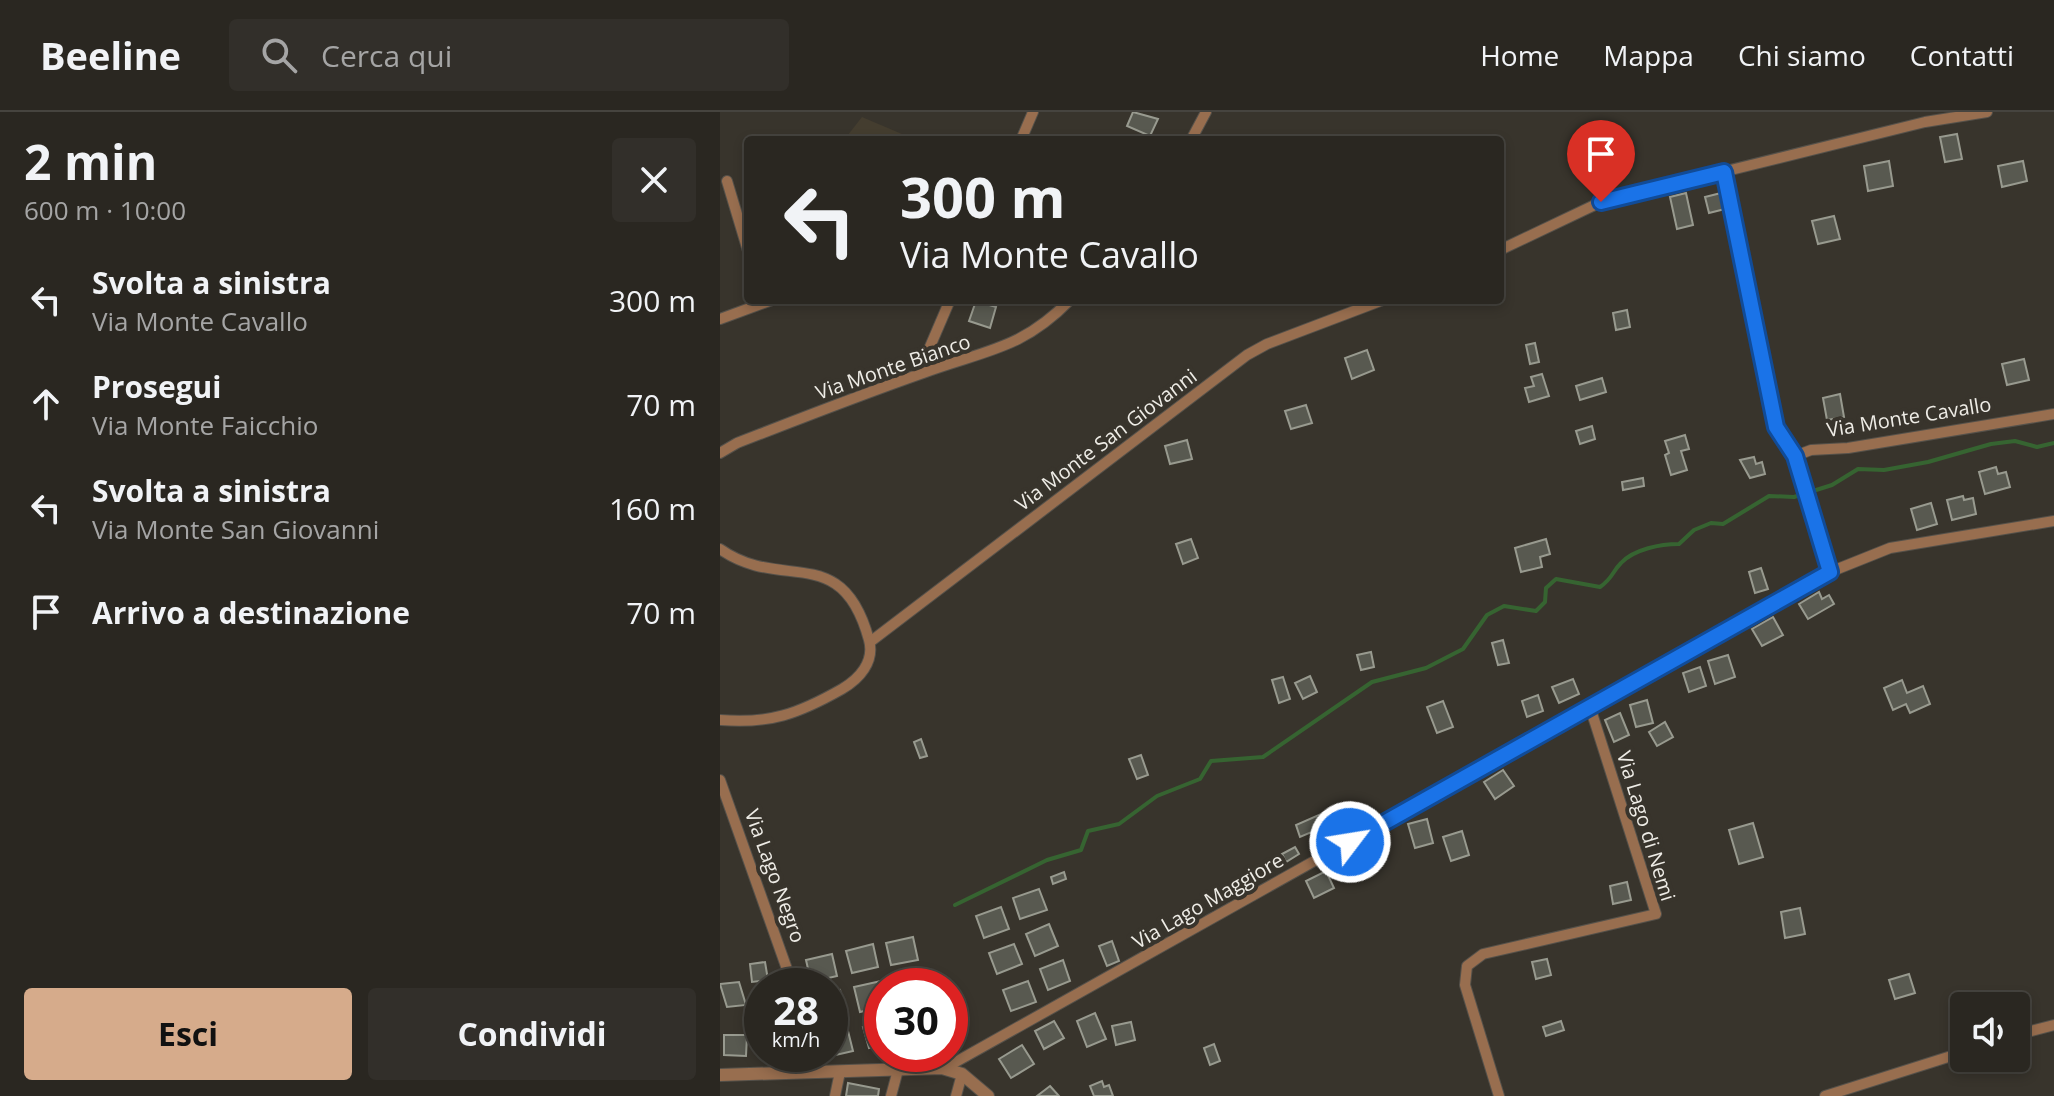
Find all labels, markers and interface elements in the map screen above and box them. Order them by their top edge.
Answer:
search box [229,19,789,91]
text: Beeline [40,29,181,81]
icon: search [257,33,301,77]
text: Cerca qui [321,35,452,76]
text: Home [1480,36,1559,74]
text: Mappa [1603,36,1694,74]
text: Chi siamo [1738,36,1866,74]
text: Contatti [1910,36,2014,74]
pin [1567,120,1635,202]
text: 2 min [24,129,157,194]
icon: arrive [1579,132,1623,176]
button: close [612,138,696,222]
text: 300 m [900,158,1066,234]
icon: left [768,168,872,272]
text: 600 m · 10:00 [24,192,186,228]
text: Via Monte Cavallo [900,230,1199,279]
text: Svolta a sinistra [92,262,331,303]
icon: left [24,278,68,322]
text: 300 m [609,280,696,321]
text: Via Monte Cavallo [92,303,308,339]
street label: Via Monte Bianco [812,327,974,406]
street label: Via Monte San Giovanni [1009,362,1202,517]
text: Prosegui [92,366,222,407]
icon: ahead [24,382,68,426]
text: 70 m [626,384,696,425]
street label: Via Monte Cavallo [1825,390,1993,443]
text: Via Monte Faicchio [92,407,318,443]
text: Svolta a sinistra [92,470,331,511]
icon: left [24,486,68,530]
text: 160 m [609,488,696,529]
text: Via Monte San Giovanni [92,511,379,547]
icon: arrive [24,590,68,634]
text: Arrivo a destinazione [92,592,410,633]
text: 70 m [626,592,696,633]
street label: Via Lago di Nemi [1611,748,1682,904]
position arrow [1308,800,1392,884]
street label: Via Lago Negro [739,805,812,946]
street label: Via Lago Maggiore [1127,846,1288,955]
speed limit sign: 30 [864,968,968,1072]
text: 28 [773,982,819,1037]
button: Esci [24,988,352,1080]
button: Condividi [368,988,696,1080]
map controls [1950,992,2030,1072]
button: sound [1950,992,2030,1072]
text: km/h [772,1026,820,1053]

